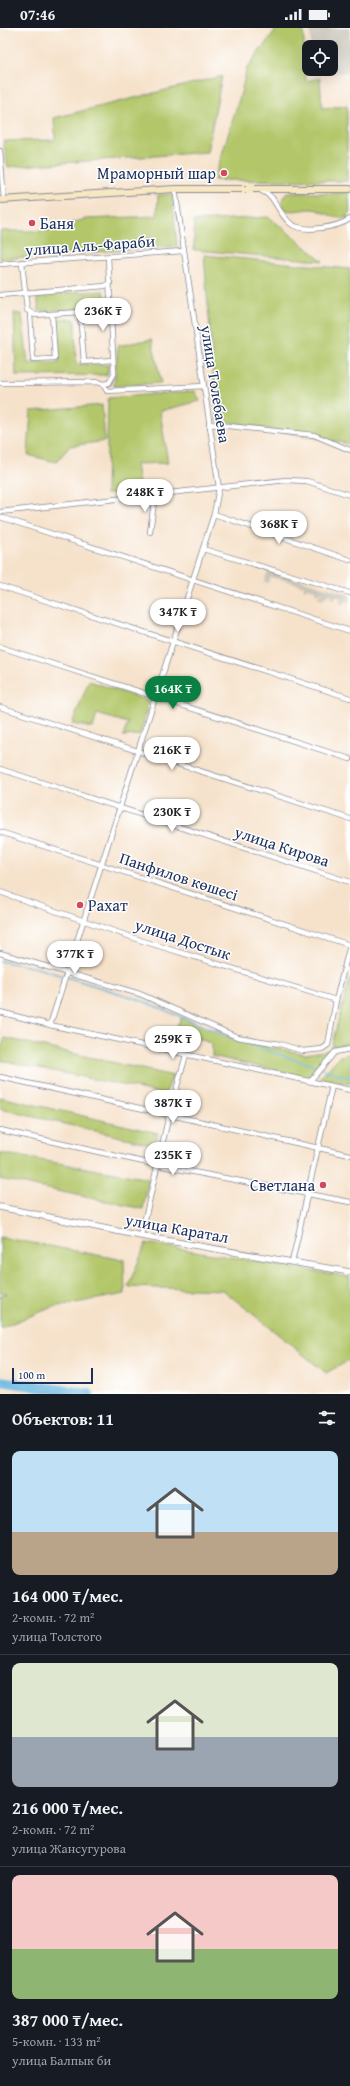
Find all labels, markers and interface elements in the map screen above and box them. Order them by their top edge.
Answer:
text: 07:46 [20,4,55,25]
map controls [302,40,338,76]
button: locate [302,40,338,76]
place label: Мраморный шар [97,161,216,185]
marker: Мраморный шар [219,168,229,178]
place label: Баня [40,211,74,235]
marker: Баня [27,218,37,228]
street label: улица Аль-Фараби [23,228,156,262]
pin: 236K ₸ [70,298,136,332]
text: 236K ₸ [84,301,122,320]
street label: улица Толебаева [195,322,237,445]
pin: 248K ₸ [112,479,178,513]
text: 248K ₸ [126,482,164,501]
pin: 368K ₸ [246,511,312,545]
text: 368K ₸ [260,514,298,533]
pin: 347K ₸ [145,599,211,633]
text: 347K ₸ [159,602,197,621]
pin: 164K ₸ [140,676,206,710]
text: 164K ₸ [154,679,192,698]
pin: 216K ₸ [139,737,205,771]
text: 216K ₸ [153,740,191,759]
pin: 230K ₸ [139,799,205,833]
text: 230K ₸ [153,802,191,821]
street label: улица Кирова [231,819,333,873]
street label: Панфилов көшесі [117,846,242,907]
place label: Рахат [88,893,128,917]
marker: Рахат [75,900,85,910]
street label: улица Достык [131,912,235,966]
pin: 377K ₸ [42,941,108,975]
text: 377K ₸ [56,944,94,963]
pin: 259K ₸ [140,1026,206,1060]
text: 259K ₸ [154,1029,192,1048]
pin: 387K ₸ [140,1090,206,1124]
text: 387K ₸ [154,1093,192,1112]
pin: 235K ₸ [140,1142,206,1176]
text: 235K ₸ [154,1145,192,1164]
place label: Светлана [250,1173,315,1197]
marker: Светлана [318,1180,328,1190]
street label: улица Каратал [122,1207,231,1249]
scale bar [12,1366,93,1385]
text: 100 m [18,1367,45,1383]
text: Объектов: 11 [12,1406,114,1431]
icon: filters [316,1407,338,1429]
icon: home [139,1477,211,1549]
text: 164 000 ₸/мес. [12,1583,123,1608]
text: 2-комн. · 72 m² [12,1608,94,1627]
text: улица Толстого [12,1627,102,1646]
icon: home [139,1689,211,1761]
text: 216 000 ₸/мес. [12,1795,123,1820]
text: 2-комн. · 72 m² [12,1820,94,1839]
text: улица Жансугурова [12,1839,126,1858]
icon: home [139,1901,211,1973]
text: 387 000 ₸/мес. [12,2007,123,2032]
text: 5-комн. · 133 m² [12,2032,101,2051]
text: улица Балпык би [12,2051,111,2070]

